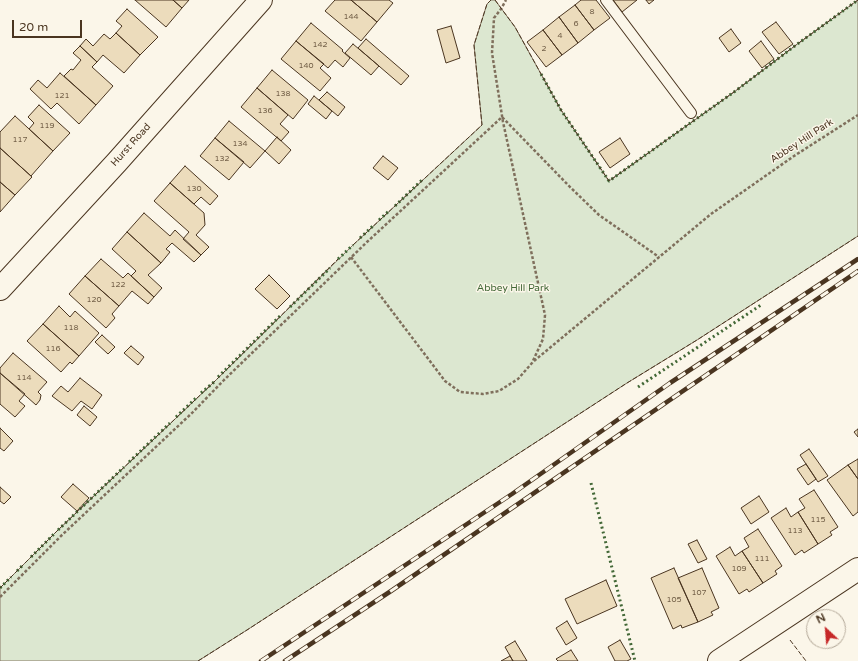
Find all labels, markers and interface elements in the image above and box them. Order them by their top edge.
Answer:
house number: 8 [589,7,595,17]
scale bar [14,12,84,38]
house number: 144 [343,12,359,22]
house number: 6 [573,19,579,29]
text: 20 m [19,20,48,34]
house number: 4 [557,31,563,41]
house number: 142 [312,40,328,50]
house number: 2 [541,44,547,54]
house number: 140 [298,61,314,71]
house number: 138 [275,89,291,99]
house number: 121 [54,91,70,101]
house number: 136 [257,106,273,116]
street label: Abbey Hill Park [768,116,836,166]
house number: 119 [39,121,55,131]
street label: Hurst Road [109,121,153,169]
house number: 117 [12,135,28,145]
house number: 134 [232,139,248,149]
house number: 132 [214,154,230,164]
house number: 130 [186,184,202,194]
house number: 122 [110,280,126,290]
park label: Abbey Hill Park [477,282,549,294]
house number: 120 [86,295,102,305]
house number: 118 [63,323,79,333]
house number: 116 [45,344,61,354]
house number: 114 [16,373,32,383]
house number: 115 [810,515,826,525]
house number: 113 [787,526,803,536]
house number: 111 [754,554,770,564]
house number: 109 [731,564,747,574]
house number: 107 [691,588,707,598]
house number: 105 [666,595,682,605]
north arrow [806,609,846,649]
text: N [814,611,828,626]

